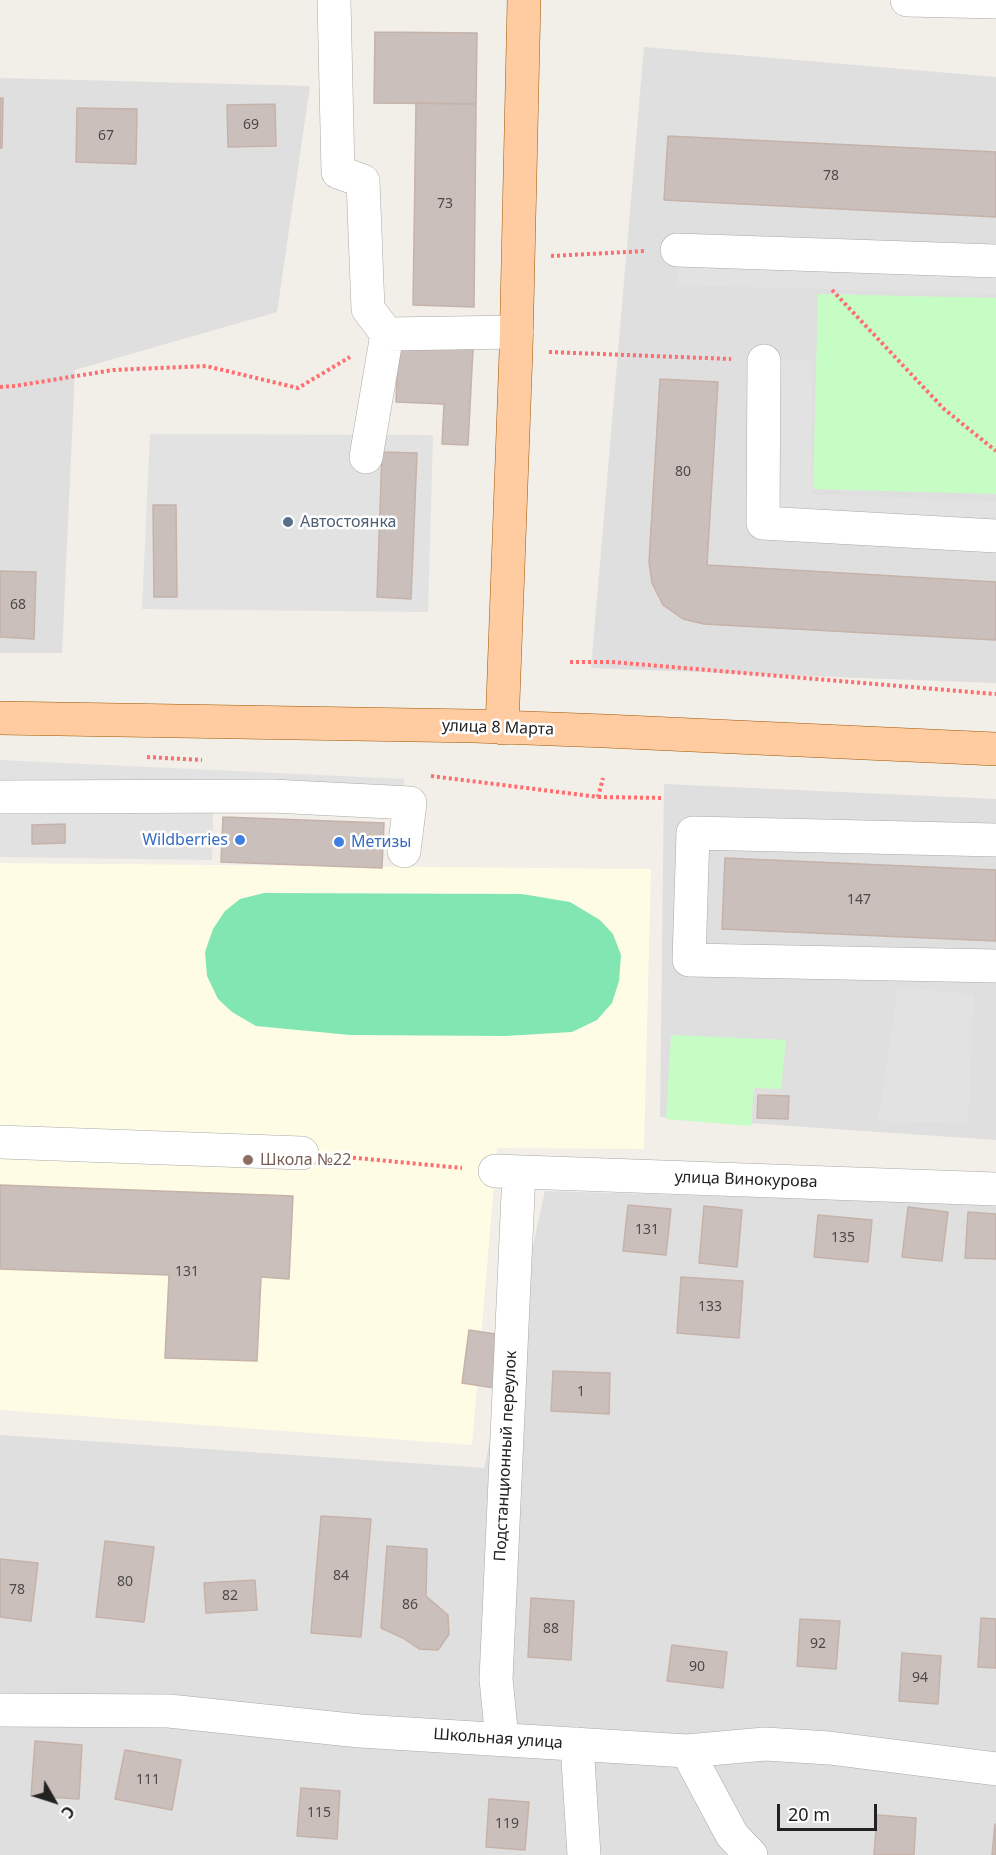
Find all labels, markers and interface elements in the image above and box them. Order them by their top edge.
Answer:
house number: 69 [243,117,259,133]
house number: 67 [98,128,114,144]
house number: 78 [823,168,839,184]
house number: 73 [437,196,453,212]
house number: 80 [675,464,691,480]
place label: Автостоянка [300,512,396,532]
marker: Автостоянка [281,515,295,529]
house number: 68 [10,597,26,613]
street label: улица 8 Марта [442,716,554,740]
place label: Wildberries [142,830,228,850]
place label: Метизы [351,832,411,852]
marker: Wildberries [233,833,247,847]
marker: Метизы [332,835,346,849]
house number: 147 [847,892,871,908]
place label: Школа №22 [260,1150,351,1170]
marker: Школа №22 [241,1153,255,1167]
street label: улица Винокурова [674,1168,818,1192]
house number: 131 [635,1222,659,1238]
house number: 135 [831,1230,855,1246]
house number: 131 [175,1264,199,1280]
house number: 133 [698,1299,722,1315]
street label: Подстанционный переулок [491,1350,521,1562]
house number: 1 [577,1384,585,1400]
house number: 84 [333,1568,349,1584]
house number: 80 [117,1574,133,1590]
house number: 78 [9,1582,25,1598]
house number: 82 [222,1588,238,1604]
house number: 86 [402,1597,418,1613]
house number: 88 [543,1621,559,1637]
house number: 92 [810,1636,826,1652]
house number: 90 [689,1659,705,1675]
house number: 94 [912,1670,928,1686]
street label: Школьная улица [433,1725,563,1753]
north arrow [24,1771,84,1831]
house number: 111 [136,1772,160,1788]
scale bar [780,1792,880,1830]
text: С [56,1801,80,1823]
text: 20 m [788,1802,830,1826]
house number: 115 [307,1805,331,1821]
house number: 119 [495,1816,519,1832]

